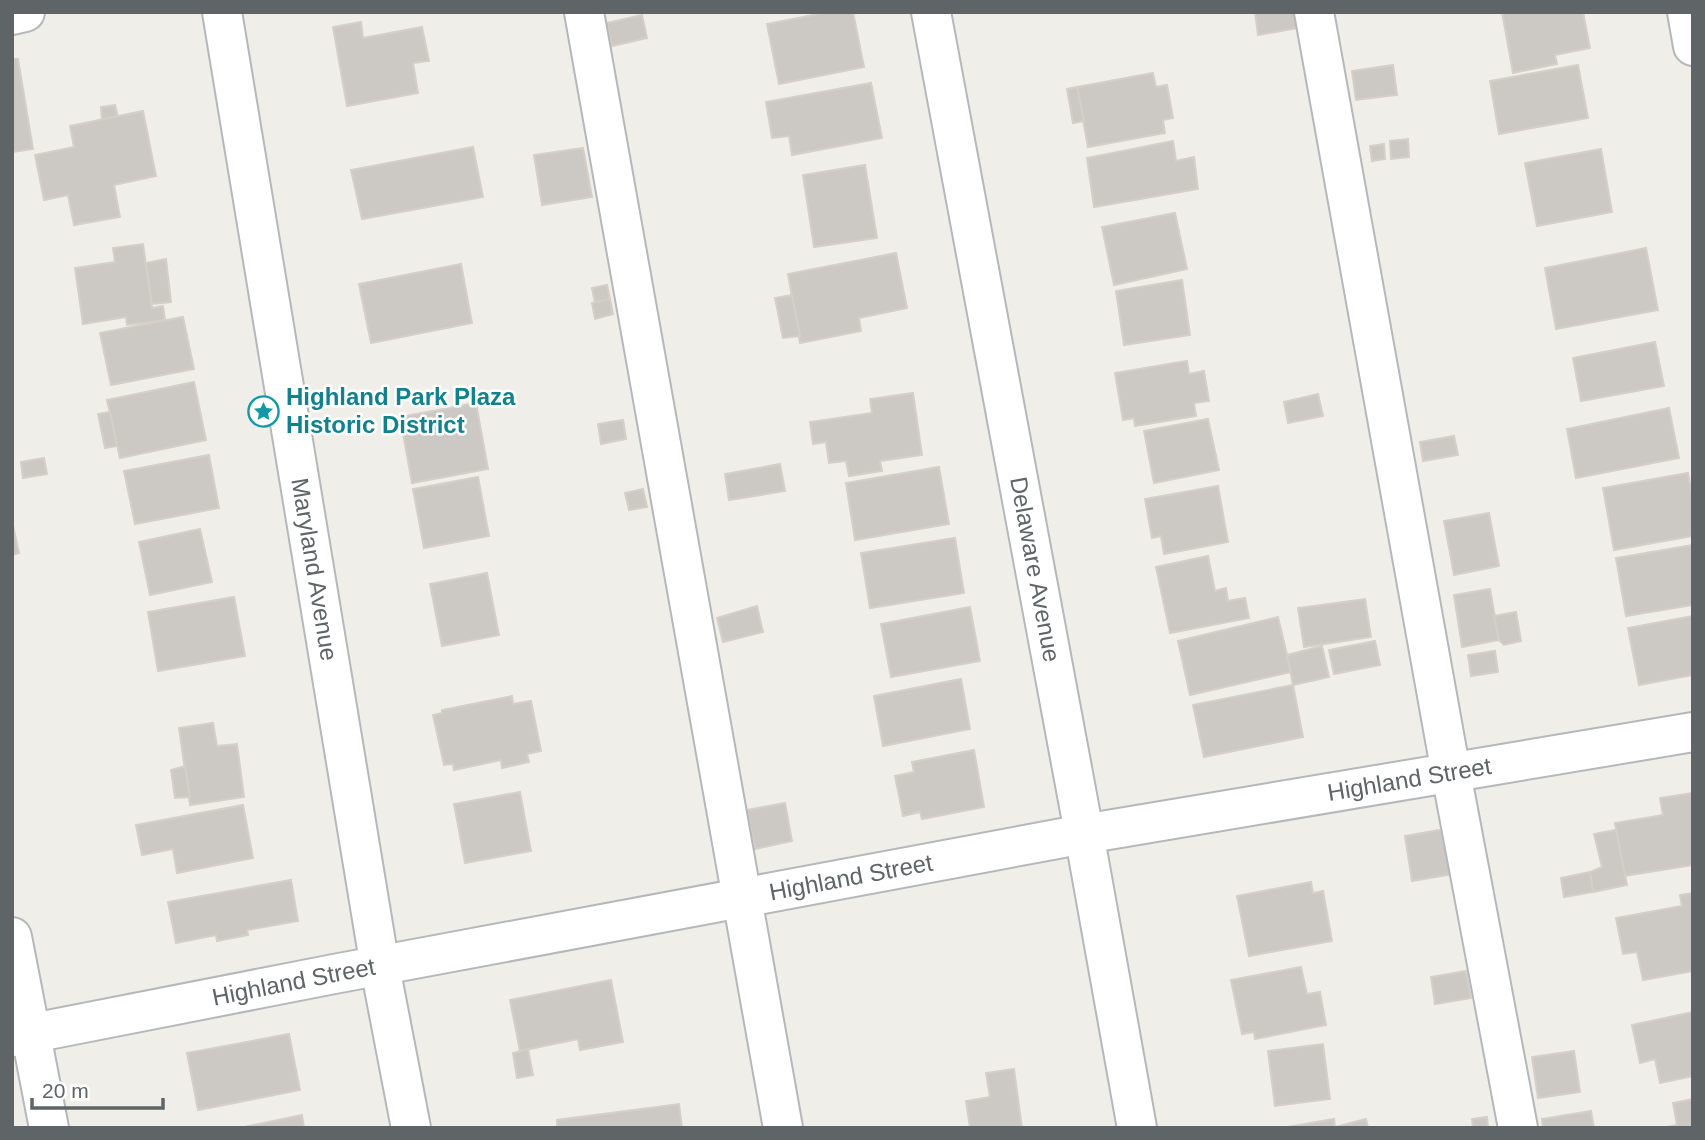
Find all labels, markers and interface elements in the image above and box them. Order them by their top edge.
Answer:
place label: Highland Park Plaza Historic District [286,383,516,438]
place icon: Highland Park Plaza Historic District [246,394,280,428]
street label: Delaware Avenue [1005,475,1066,664]
street label: Maryland Avenue [286,476,343,663]
street label: Highland Street [1325,752,1494,806]
street label: Highland Street [767,848,935,905]
street label: Highland Street [210,953,378,1011]
scale bar [32,1066,163,1110]
text: 20 m [42,1079,89,1102]

